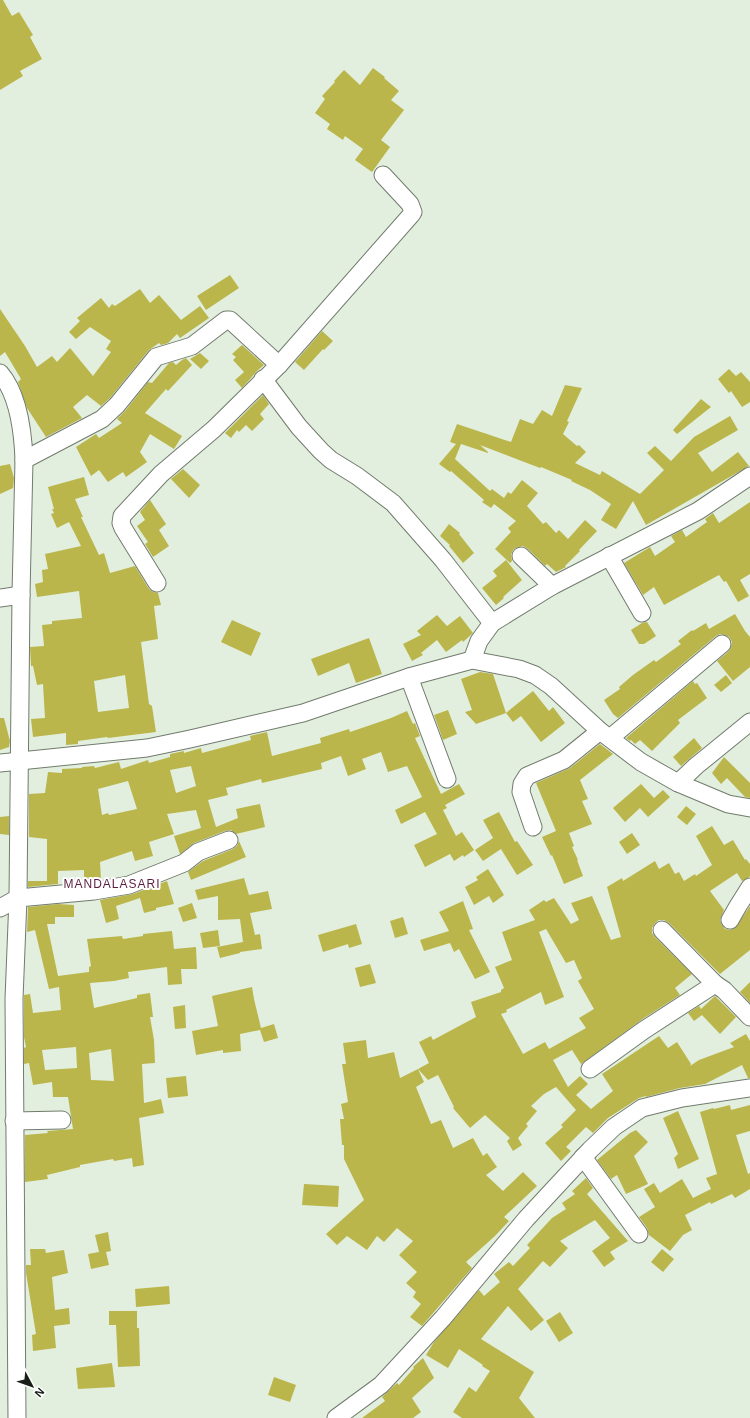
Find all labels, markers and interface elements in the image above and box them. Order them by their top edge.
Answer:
district label: MANDALASARI [63,877,161,891]
north arrow [12,1366,52,1406]
text: N [32,1386,47,1400]

